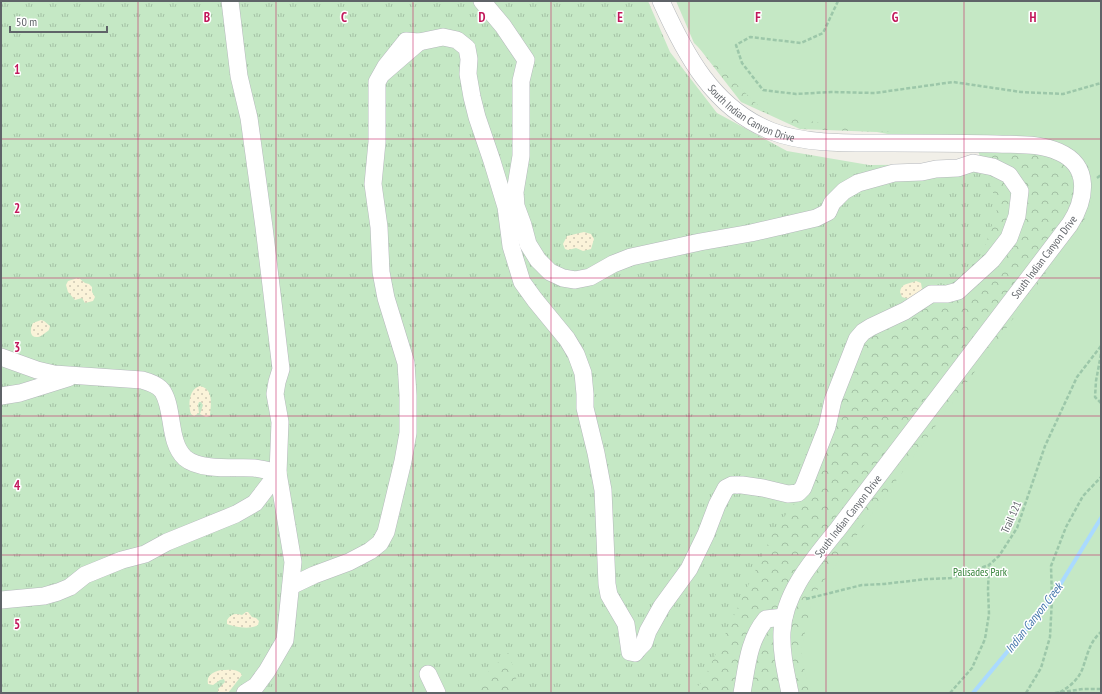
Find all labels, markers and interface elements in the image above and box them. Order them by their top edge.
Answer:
scale bar [10,8,107,34]
text: B [204,9,210,26]
text: C [341,9,347,26]
text: D [479,9,486,26]
text: E [617,9,623,26]
text: F [755,9,761,26]
text: G [892,9,899,26]
text: H [1030,9,1037,26]
text: 50 m [16,14,37,29]
text: 1 [14,61,20,78]
street label: South Indian Canyon Drive [705,81,796,145]
text: 2 [14,200,20,217]
street label: South Indian Canyon Drive [1008,212,1080,301]
text: 3 [14,339,20,356]
street label: South Indian Canyon Drive [811,472,885,560]
text: 4 [14,477,21,494]
street label: Trail 121 [998,499,1024,535]
park label: Palisades Park [953,565,1008,579]
water label: Indian Canyon Creek [1002,579,1066,656]
text: 5 [14,616,20,633]

